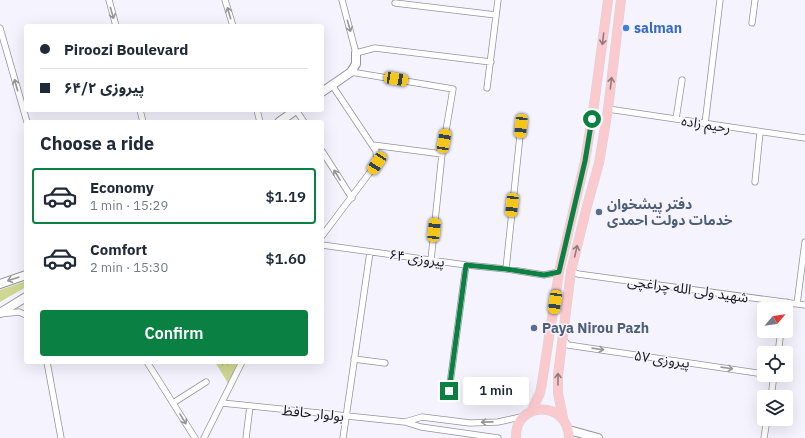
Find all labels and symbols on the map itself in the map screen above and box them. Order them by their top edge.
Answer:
one-way arrow [109,6,116,19]
one-way arrow [225,7,232,20]
place label: salman [634,19,682,37]
one-way arrow [346,20,353,33]
marker: salman [621,23,631,33]
one-way arrow [599,32,607,45]
car [383,71,409,87]
one-way arrow [607,77,615,90]
one-way arrow [12,78,19,91]
route start [583,110,601,128]
street label: رحیم زاده [680,111,732,139]
car [514,113,528,139]
car [436,128,452,154]
car [365,150,389,176]
one-way arrow [333,170,341,181]
car [505,192,519,218]
place label: دفتر پیشخوان خدمات دولت احمدی [607,195,733,229]
marker: دفتر پیشخوان خدمات دولت احمدی [594,207,604,217]
car [427,217,441,243]
street label: پیروزی ۶۴ [388,245,446,272]
one-way arrow [572,245,580,258]
street label: شهید ولی الله چراغچی [626,272,750,307]
one-way arrow [7,276,20,283]
car [547,289,563,315]
north arrow [757,302,793,338]
place label: Paya Nirou Pazh [542,319,649,337]
marker: Paya Nirou Pazh [529,323,539,333]
one-way arrow [591,345,604,353]
street label: پیروزی ۵۷ [633,346,691,373]
one-way arrow [720,364,733,372]
one-way arrow [554,373,562,386]
callout: 1 min [463,377,529,405]
route end [440,382,458,400]
street label: بولوار حافظ [281,401,345,425]
one-way arrow [179,413,187,425]
one-way arrow [481,419,494,426]

